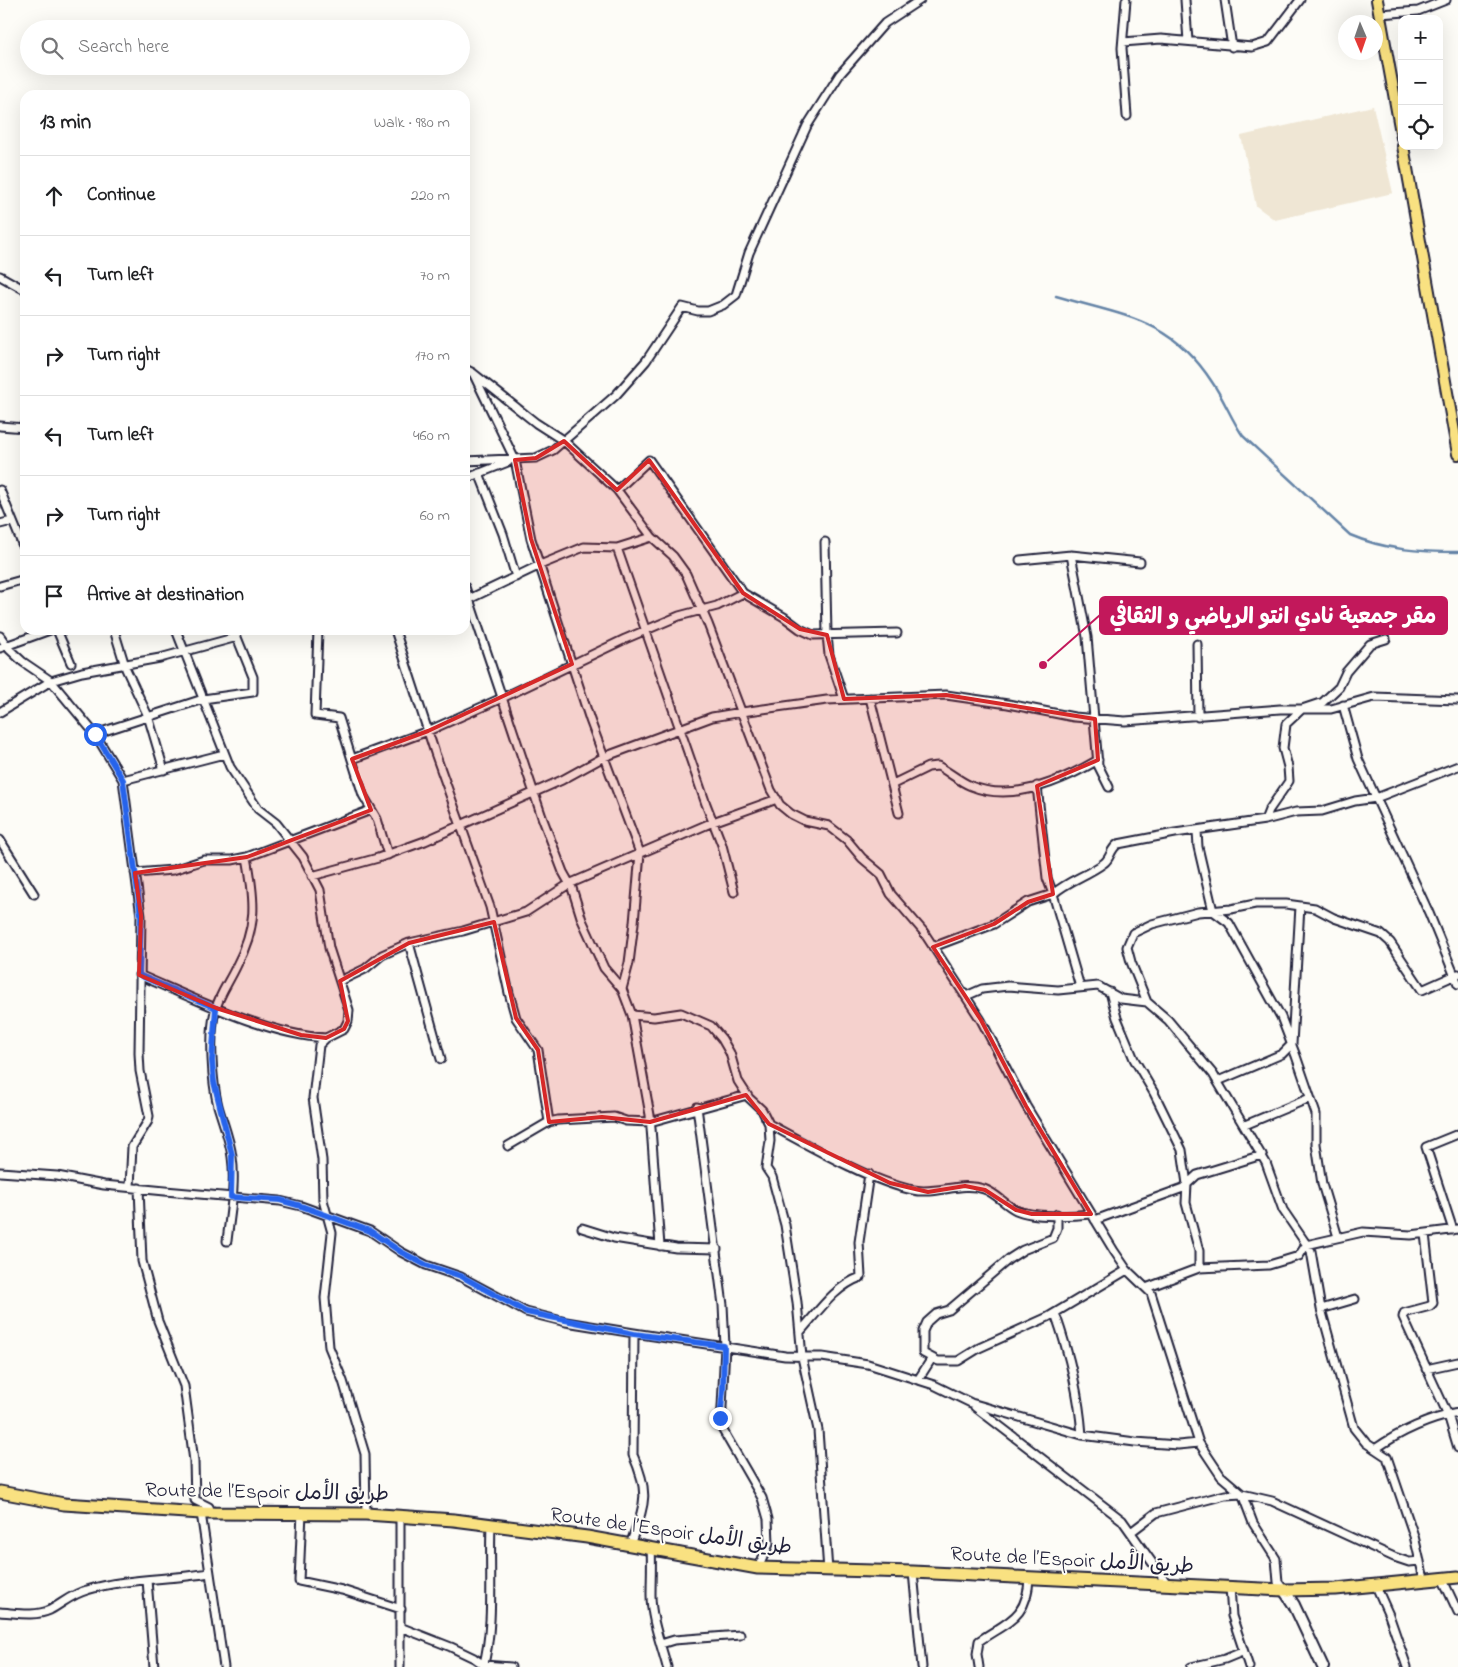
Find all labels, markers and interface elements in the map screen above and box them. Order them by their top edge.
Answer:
north arrow [1338,15,1383,60]
map controls [1398,15,1443,150]
button: + [1398,15,1443,60]
search box [20,20,470,75]
icon: search [38,34,66,62]
text: Search here [78,34,169,61]
button: − [1398,60,1443,105]
button: locate [1398,105,1443,150]
text: 13 min [40,108,91,138]
text: Walk · 980 m [374,111,450,135]
icon: ahead [40,182,68,210]
text: Continue [87,182,155,209]
text: 220 m [411,184,450,208]
icon: left [40,262,68,290]
text: Turn left [87,262,154,289]
text: 70 m [420,264,450,288]
icon: right [40,342,68,370]
text: Turn right [87,342,160,369]
text: 170 m [415,344,450,368]
icon: left [40,422,68,450]
text: Turn left [87,422,154,449]
text: 460 m [413,424,450,448]
icon: right [40,502,68,530]
text: Turn right [87,502,160,529]
text: 60 m [420,504,450,528]
icon: arrive [40,582,68,610]
text: Arrive at destination [87,582,244,609]
callout: مقر جمعية نادي انتو الرياضي و الثقافي [1100,597,1447,634]
text: مقر جمعية نادي انتو الرياضي و الثقافي [1110,600,1436,635]
route start [84,723,107,746]
route end [709,1407,732,1430]
street label: Route de l’Espoir طريق الأمل [145,1475,389,1510]
street label: Route de l’Espoir طريق الأمل [548,1499,794,1564]
street label: Route de l’Espoir طريق الأمل [949,1539,1195,1582]

